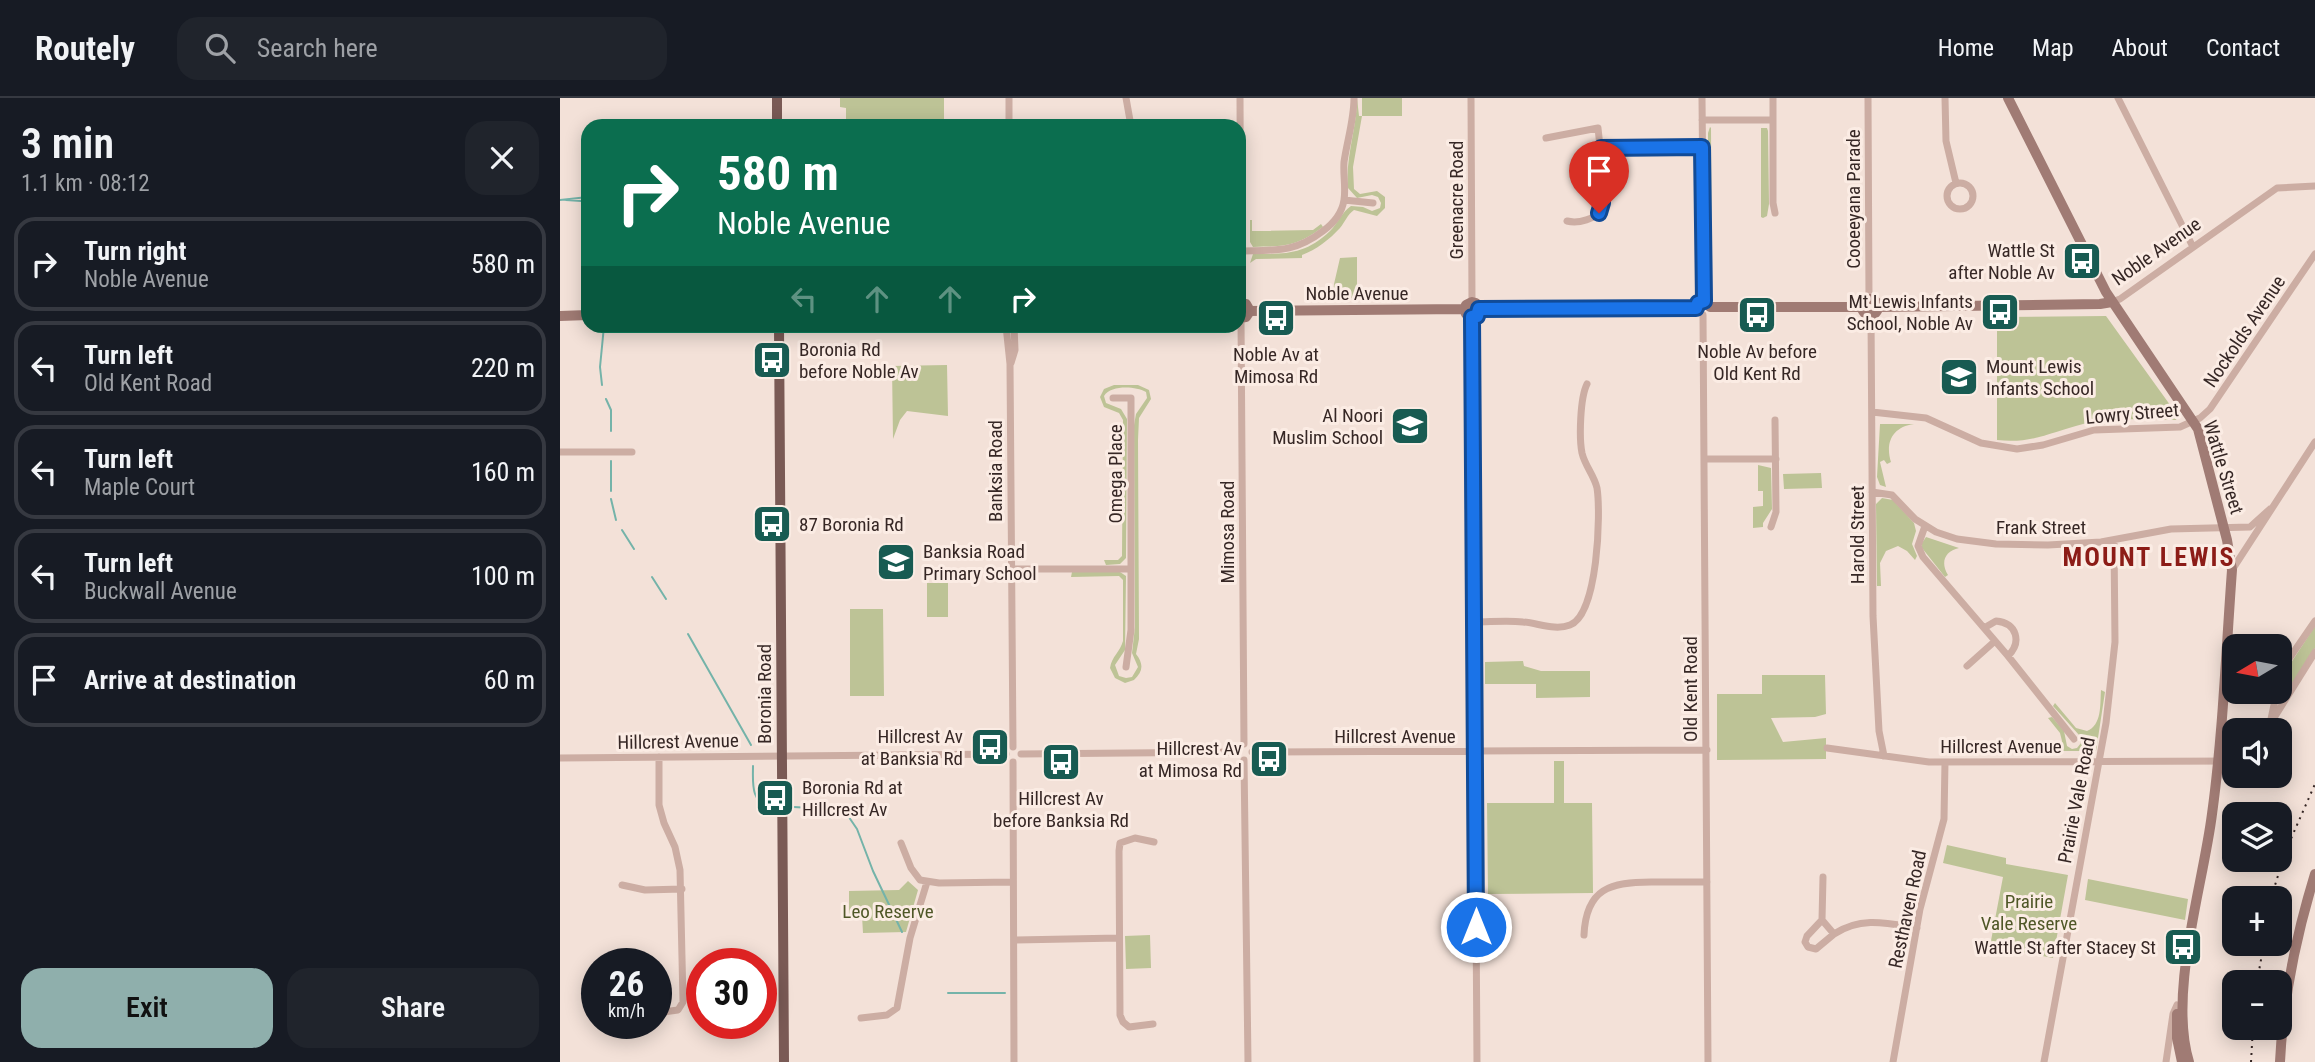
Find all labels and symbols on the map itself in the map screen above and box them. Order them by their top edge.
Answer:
street label: Cooeeyana Parade [1842,129,1865,269]
street label: Greenacre Road [1445,141,1468,259]
pin [1569,141,1629,213]
street label: Noble Avenue [2107,212,2205,290]
place label: Wattle St after Noble Av [1948,239,2055,284]
bus stop icon: Wattle St after Noble Av [2061,240,2103,282]
street label: Nockolds Avenue [2199,271,2290,391]
street label: Noble Avenue [1305,282,1409,305]
place label: Mt Lewis Infants School, Noble Av [1847,290,1973,335]
bus stop icon: Mt Lewis Infants School, Noble Av [1979,291,2021,333]
bus stop icon: Noble Av before Old Kent Rd [1736,294,1778,336]
bus stop icon: Noble Av at Mimosa Rd [1255,297,1297,339]
place label: Boronia Rd before Noble Av [799,338,919,383]
bus stop icon: Boronia Rd before Noble Av [751,339,793,381]
place label: Noble Av before Old Kent Rd [1697,340,1817,385]
place label: Noble Av at Mimosa Rd [1233,343,1319,388]
place label: Mount Lewis Infants School [1986,355,2094,400]
school or university icon: Mount Lewis Infants School [1938,356,1980,398]
street label: Lowry Street [2084,398,2180,429]
place label: Al Noori Muslim School [1272,404,1383,449]
school or university icon: Al Noori Muslim School [1389,405,1431,447]
street label: Wattle Street [2198,418,2249,517]
street label: Banksia Road [984,420,1007,522]
street label: Omega Place [1104,424,1127,524]
street label: Mimosa Road [1216,481,1239,583]
street label: Harold Street [1846,486,1869,584]
bus stop icon: 87 Boronia Rd [751,503,793,545]
place label: 87 Boronia Rd [799,513,904,536]
street label: Frank Street [1996,516,2086,539]
place label: Banksia Road Primary School [923,540,1037,585]
school or university icon: Banksia Road Primary School [875,541,917,583]
district label: MOUNT LEWIS [2063,542,2235,572]
north arrow [2222,634,2292,704]
street label: Old Kent Road [1679,636,1702,742]
street label: Boronia Road [753,644,776,744]
place label: Hillcrest Av at Banksia Rd [861,725,963,770]
street label: Hillcrest Avenue [1334,725,1456,748]
bus stop icon: Hillcrest Av at Banksia Rd [969,726,1011,768]
street label: Hillcrest Avenue [617,729,739,754]
street label: Hillcrest Avenue [1940,735,2062,758]
street label: Prairie Vale Road [2053,735,2100,865]
place label: Hillcrest Av at Mimosa Rd [1139,737,1242,782]
bus stop icon: Hillcrest Av at Mimosa Rd [1248,738,1290,780]
bus stop icon: Hillcrest Av before Banksia Rd [1040,741,1082,783]
place label: Boronia Rd at Hillcrest Av [802,776,903,821]
bus stop icon: Boronia Rd at Hillcrest Av [754,777,796,819]
place label: Hillcrest Av before Banksia Rd [993,787,1129,832]
street label: Resthaven Road [1884,848,1931,970]
position arrow [1439,890,1513,964]
park label: Prairie Vale Reserve [1981,890,2077,935]
park label: Leo Reserve [842,900,934,923]
bus stop icon: Wattle St after Stacey St [2162,926,2204,968]
place label: Wattle St after Stacey St [1974,936,2156,959]
speed limit sign: 30 [686,948,777,1039]

